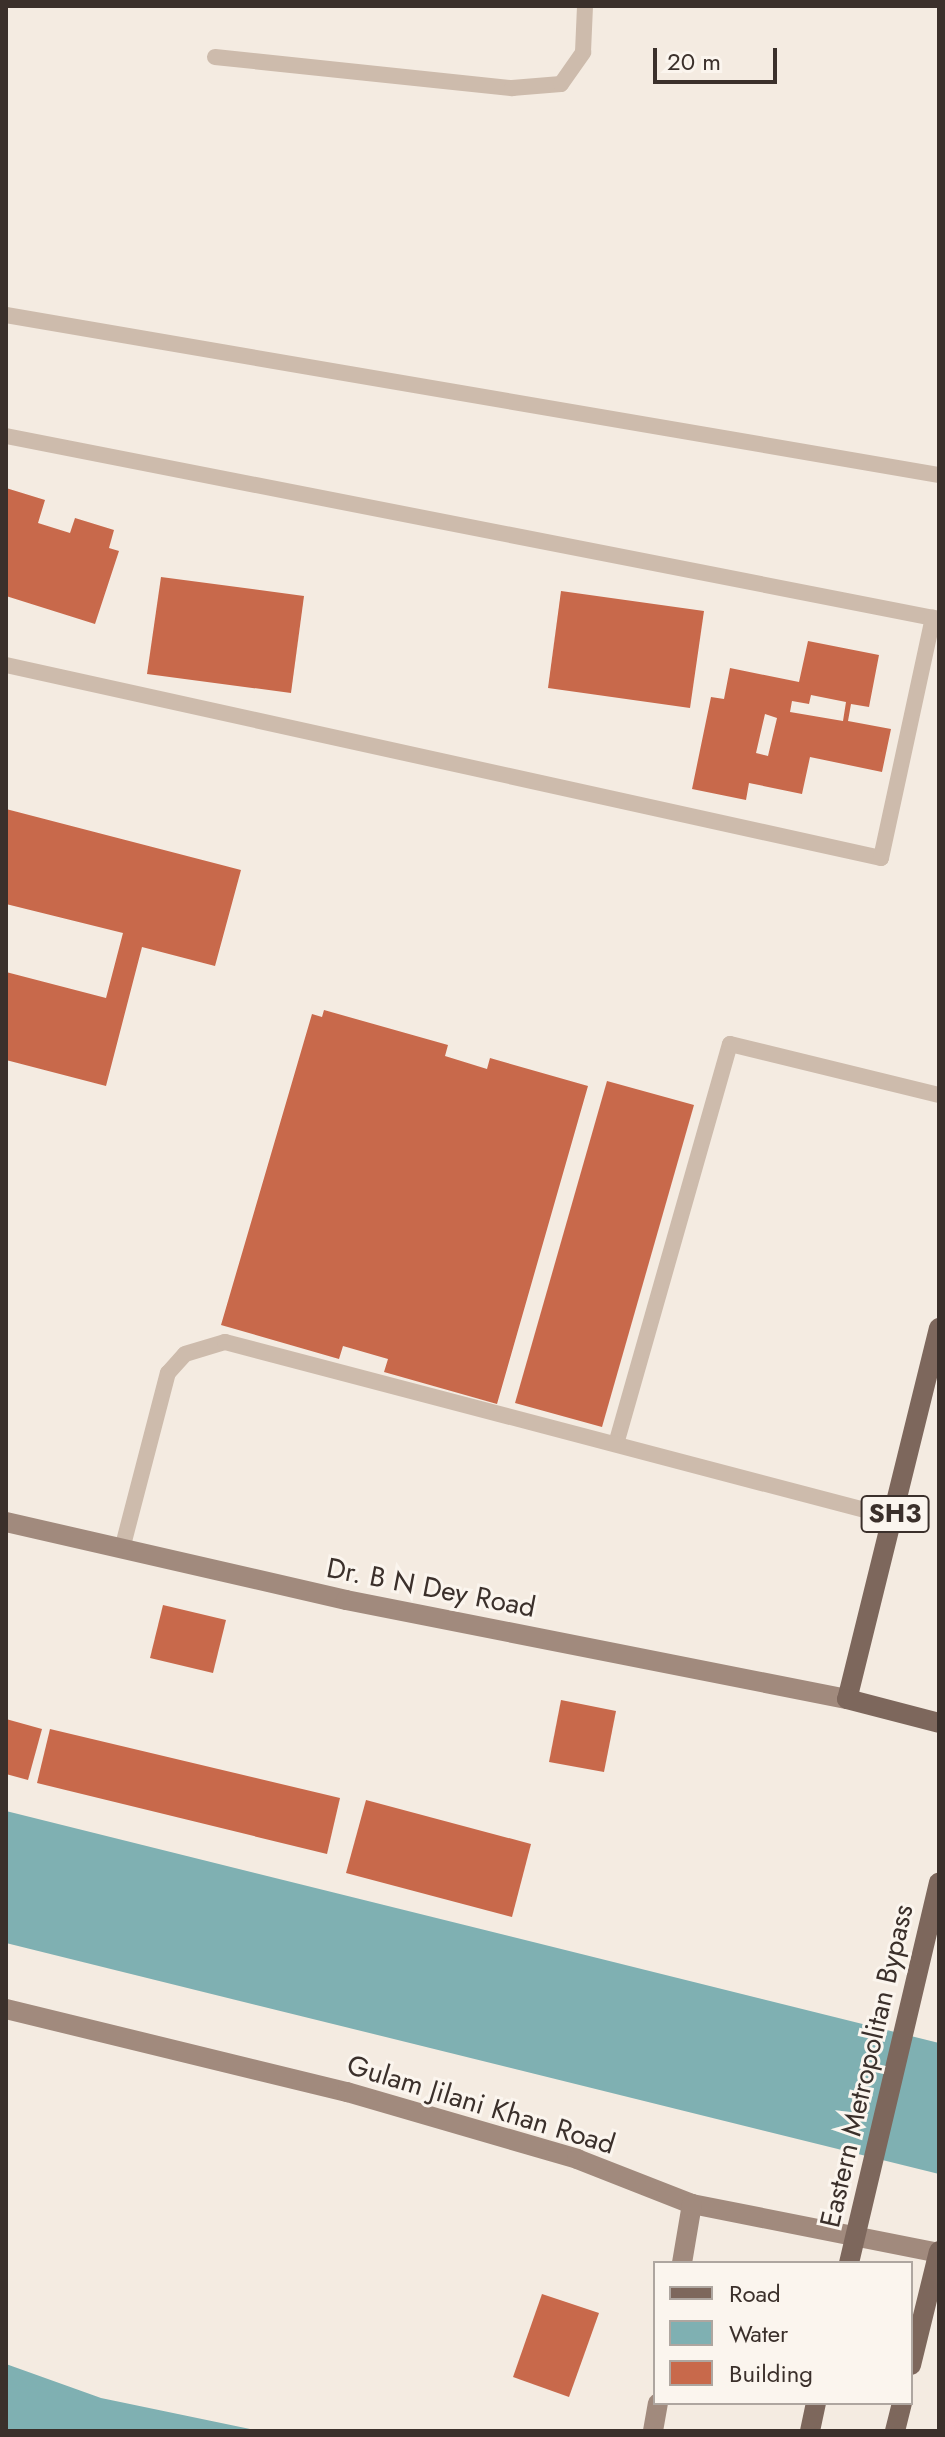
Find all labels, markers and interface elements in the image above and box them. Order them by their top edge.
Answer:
scale bar [657,32,781,82]
text: 20 m [667,44,721,79]
road number: SH3 [859,1492,931,1536]
street label: Dr. B N Dey Road [324,1551,538,1625]
street label: Eastern Metropolitan Bypass [813,1901,921,2231]
street label: Gulam Jilani Khan Road [343,2048,619,2162]
legend [653,2261,913,2405]
text: Road [729,2276,781,2311]
text: Water [729,2316,788,2351]
text: Building [729,2356,813,2391]

